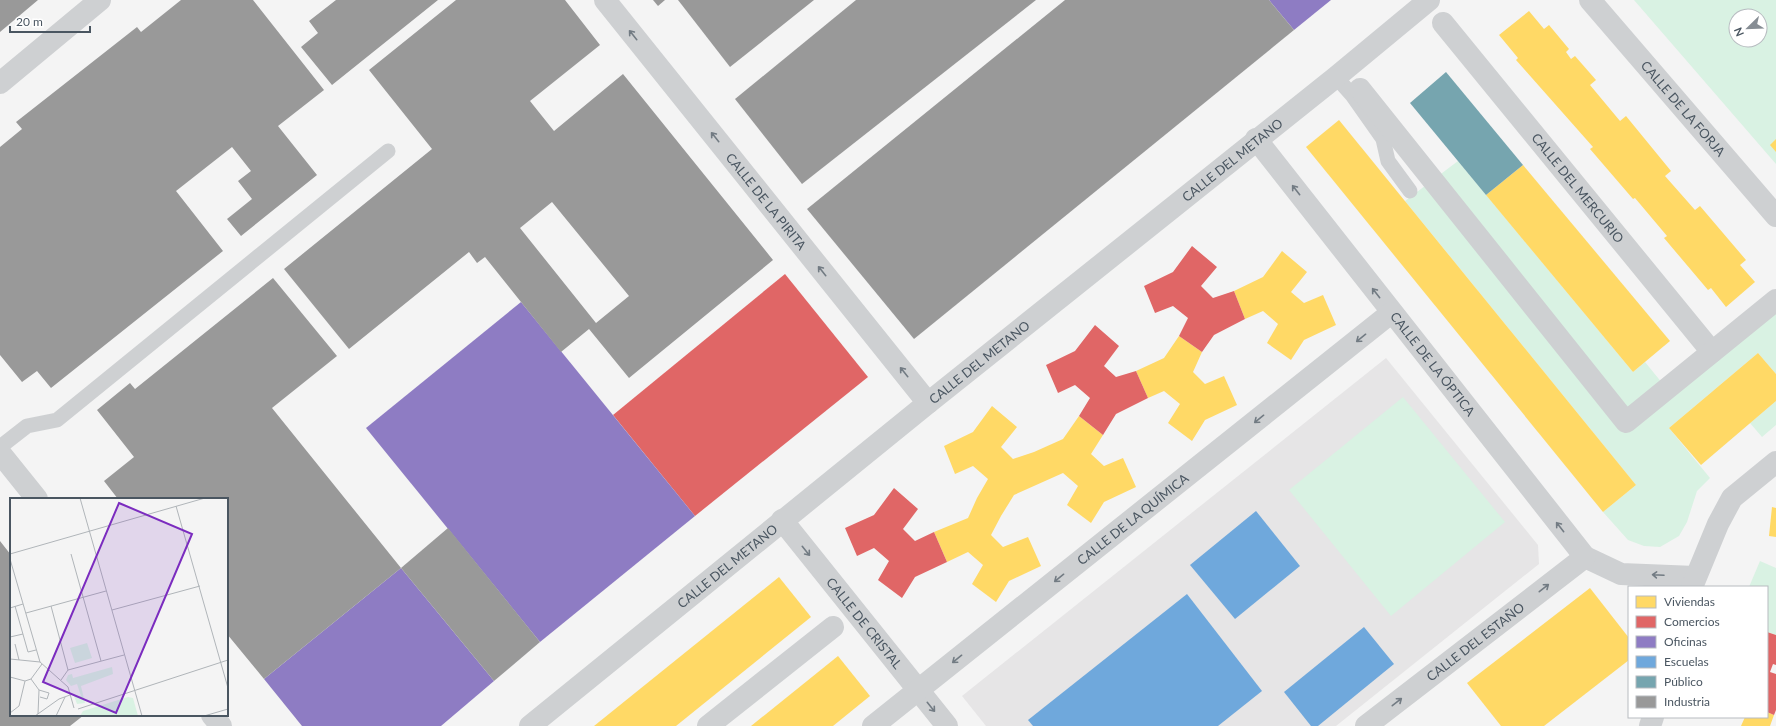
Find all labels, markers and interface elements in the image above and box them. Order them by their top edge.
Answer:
scale bar [10,8,90,34]
north arrow [1728,8,1768,48]
text: 20 m [16,14,43,29]
text: N [1731,26,1746,39]
one-way arrow [629,30,638,41]
street label: CALLE DE LA FORJA [1638,57,1729,160]
street label: CALLE DEL METANO [1179,115,1286,205]
street label: CALLE DEL MERCURIO [1528,130,1627,246]
one-way arrow [710,131,719,142]
street label: CALLE DE LA PIRITA [723,150,810,253]
one-way arrow [1291,185,1300,196]
one-way arrow [818,265,827,276]
one-way arrow [1371,287,1380,298]
street label: CALLE DE LA ÓPTICA [1387,309,1479,419]
street label: CALLE DEL METANO [926,317,1033,407]
one-way arrow [1355,333,1366,342]
one-way arrow [899,367,908,378]
one-way arrow [1254,414,1265,423]
street label: CALLE DE LA QUÍMICA [1074,470,1192,568]
inset map [10,498,228,716]
street label: CALLE DEL METANO [674,521,781,611]
one-way arrow [1556,521,1565,532]
one-way arrow [802,545,811,556]
one-way arrow [1652,572,1665,579]
street label: CALLE DE CRISTAL [823,574,906,672]
one-way arrow [1054,574,1065,582]
one-way arrow [1539,584,1550,593]
legend [1628,586,1768,718]
text: Viviendas [1664,594,1715,609]
street label: CALLE DEL ESTAÑO [1423,599,1527,684]
text: Comercios [1664,614,1720,629]
text: Oficinas [1664,634,1707,649]
text: Escuelas [1664,654,1709,669]
one-way arrow [952,655,963,663]
text: Público [1664,674,1703,689]
text: Industria [1664,694,1710,709]
one-way arrow [1391,698,1402,706]
one-way arrow [927,701,936,712]

